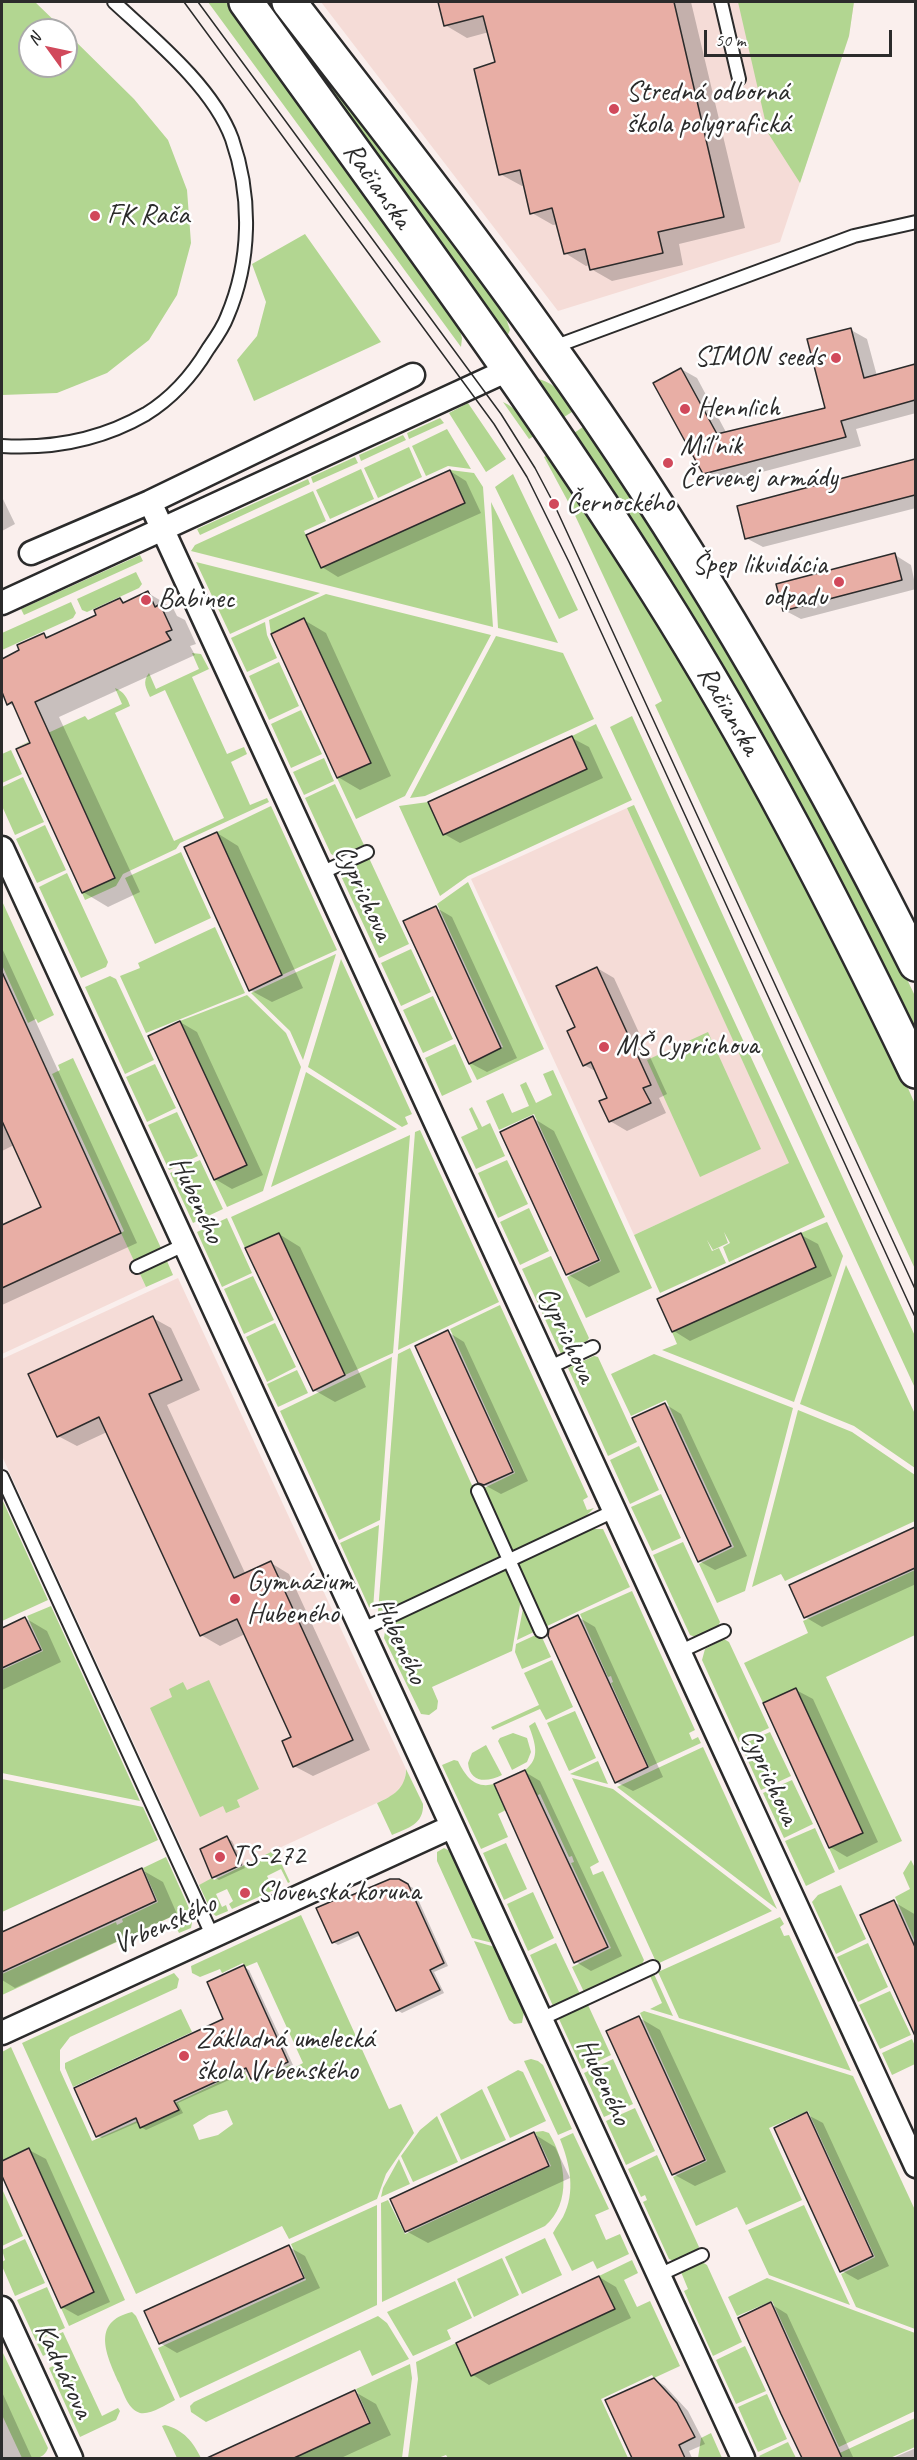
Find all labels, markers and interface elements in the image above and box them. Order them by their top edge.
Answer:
north arrow [18,18,78,78]
scale bar [707,18,894,56]
text: 50 m [715,29,746,51]
text: N [23,30,46,49]
place label: Stredná odborná škola polygrafická [626,76,790,142]
marker: Stredná odborná škola polygrafická [607,102,621,116]
street label: Račianska [335,137,419,235]
place label: FK Rača [107,199,189,233]
marker: FK Rača [88,209,102,223]
place label: SIMON seeds [694,341,824,375]
marker: SIMON seeds [829,351,843,365]
place label: Hennlich [697,392,780,426]
marker: Hennlich [678,402,692,416]
place label: Míľnik Červenej armády [680,430,837,496]
marker: Míľnik Červenej armády [661,456,675,470]
place label: Černockého [566,487,674,521]
marker: Černockého [547,497,561,511]
place label: Špep likvidácia odpadu [692,549,827,615]
marker: Špep likvidácia odpadu [832,575,846,589]
place label: Babinec [158,583,234,617]
marker: Babinec [139,593,153,607]
street label: Račianska [689,660,767,762]
street label: Cyprichova [326,840,400,946]
place label: MŠ Cyprichova [616,1030,758,1064]
marker: MŠ Cyprichova [597,1040,611,1054]
street label: Hubeného [161,1151,231,1249]
street label: Cyprichova [529,1282,603,1388]
place label: Gymnázium Hubeného [247,1566,354,1632]
marker: Gymnázium Hubeného [228,1592,242,1606]
street label: Hubeného [364,1592,434,1690]
street label: Cyprichova [732,1724,806,1830]
place label: TS-272 [232,1840,305,1874]
marker: TS-272 [213,1850,227,1864]
place label: Slovenská koruna [257,1876,420,1910]
marker: Slovenská koruna [238,1886,252,1900]
street label: Vrbenského [108,1888,222,1962]
place label: Základná umelecká škola Vrbenského [196,2023,375,2089]
street label: Hubeného [568,2033,638,2131]
marker: Základná umelecká škola Vrbenského [177,2049,191,2063]
street label: Kadnárova [26,2318,100,2424]

